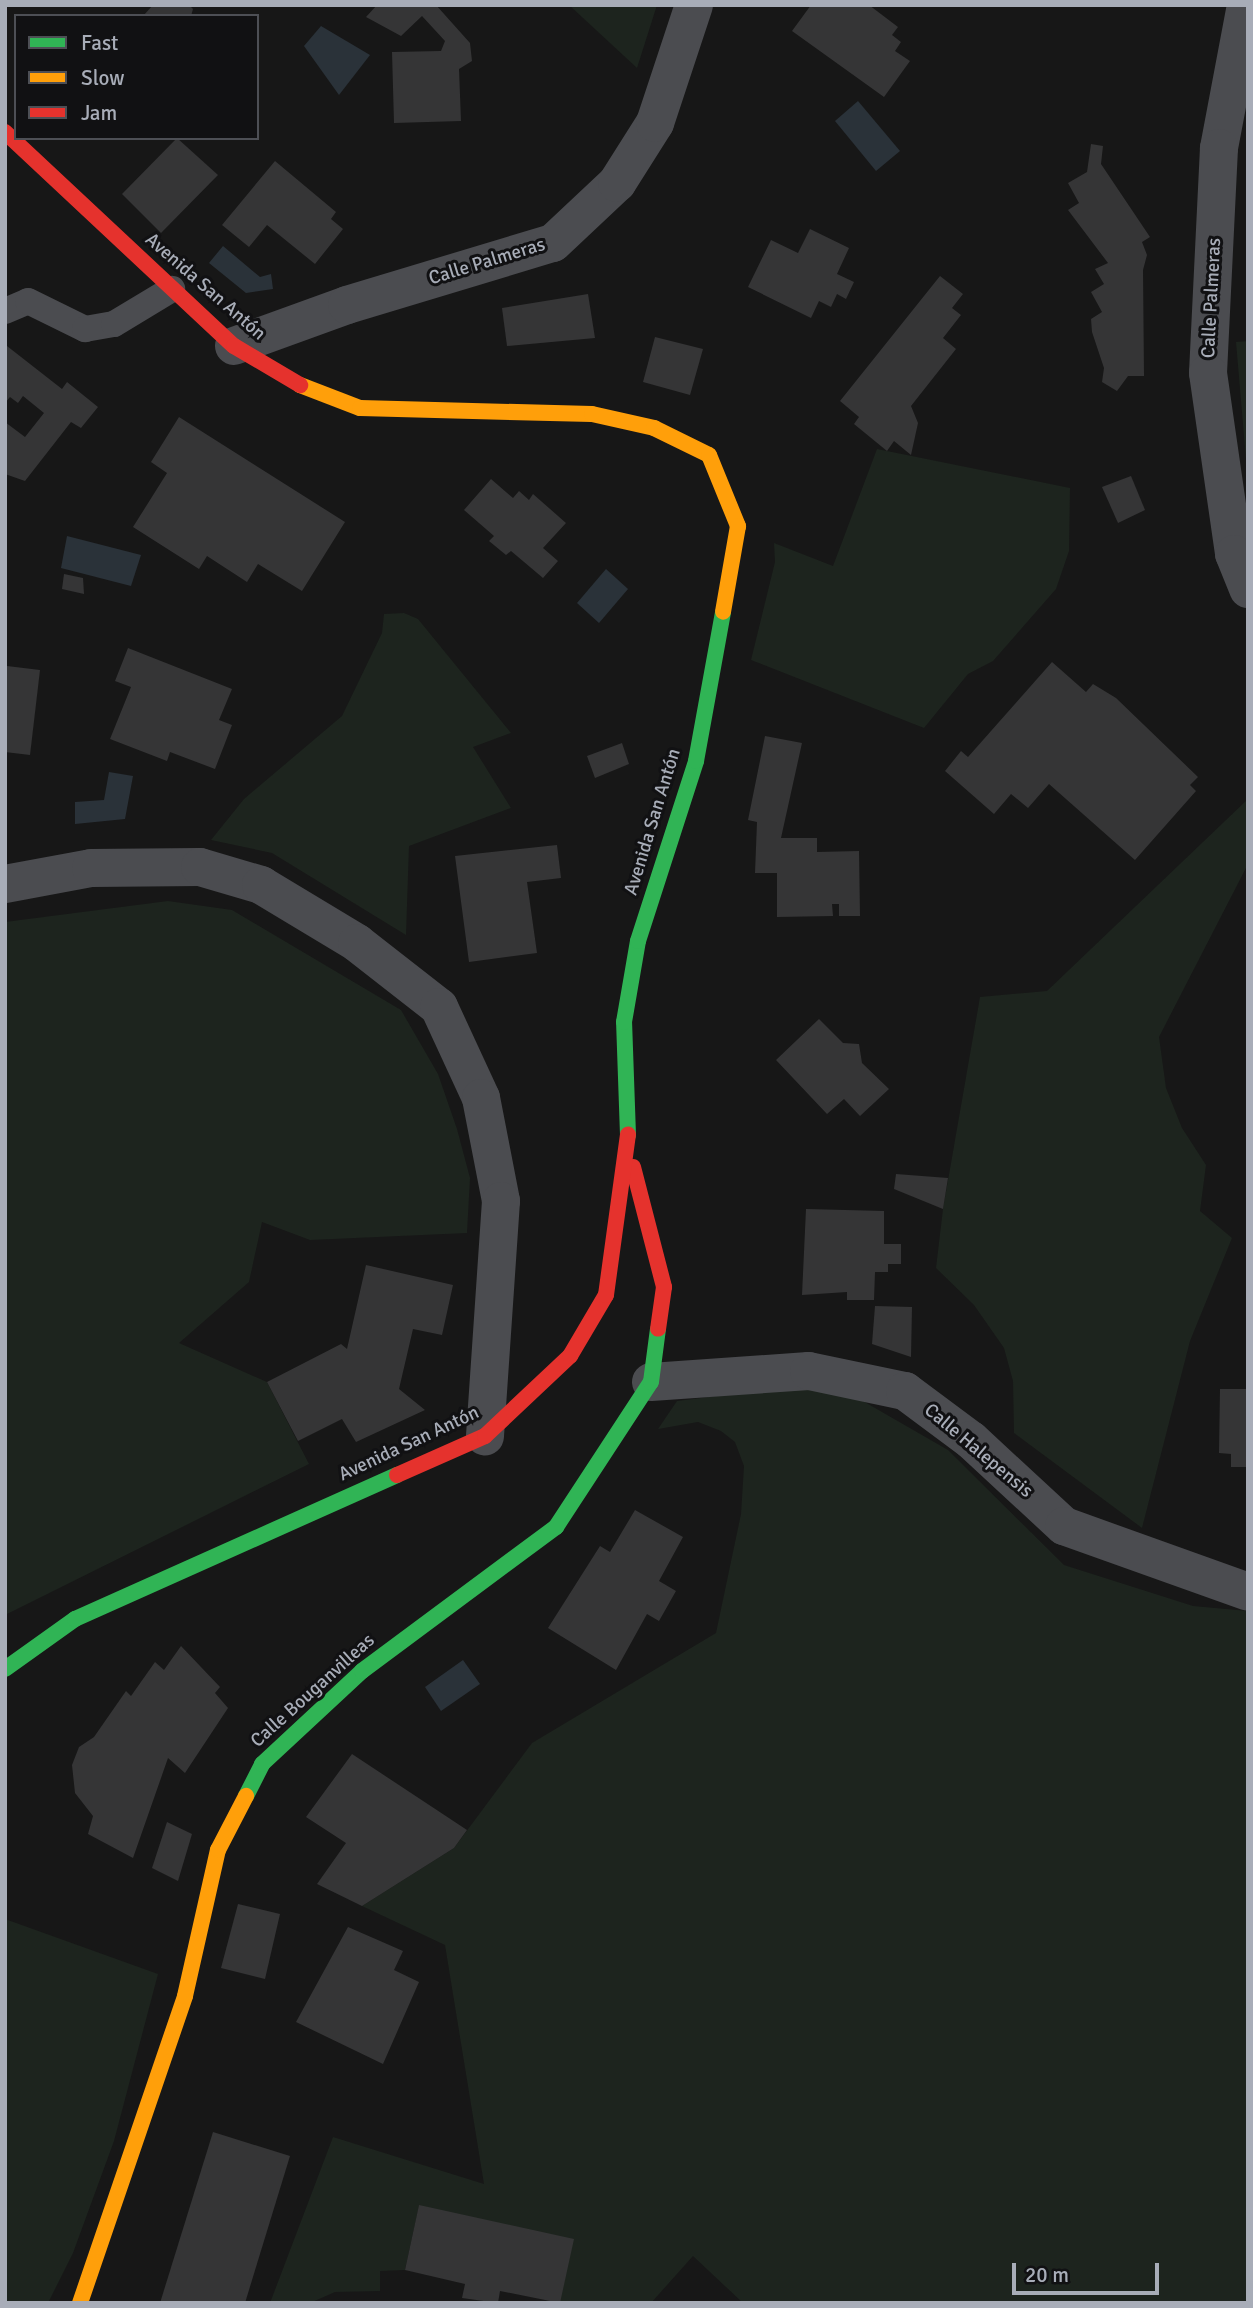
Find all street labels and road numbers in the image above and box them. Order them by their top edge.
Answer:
street label: Avenida San Antón [140,229,270,345]
street label: Calle Palmeras [426,233,548,291]
street label: Calle Palmeras [1197,237,1227,359]
street label: Avenida San Antón [620,746,686,898]
street label: Calle Halepensis [919,1399,1037,1503]
street label: Avenida San Antón [335,1402,483,1486]
street label: Calle Bouganvilleas [246,1629,380,1753]

